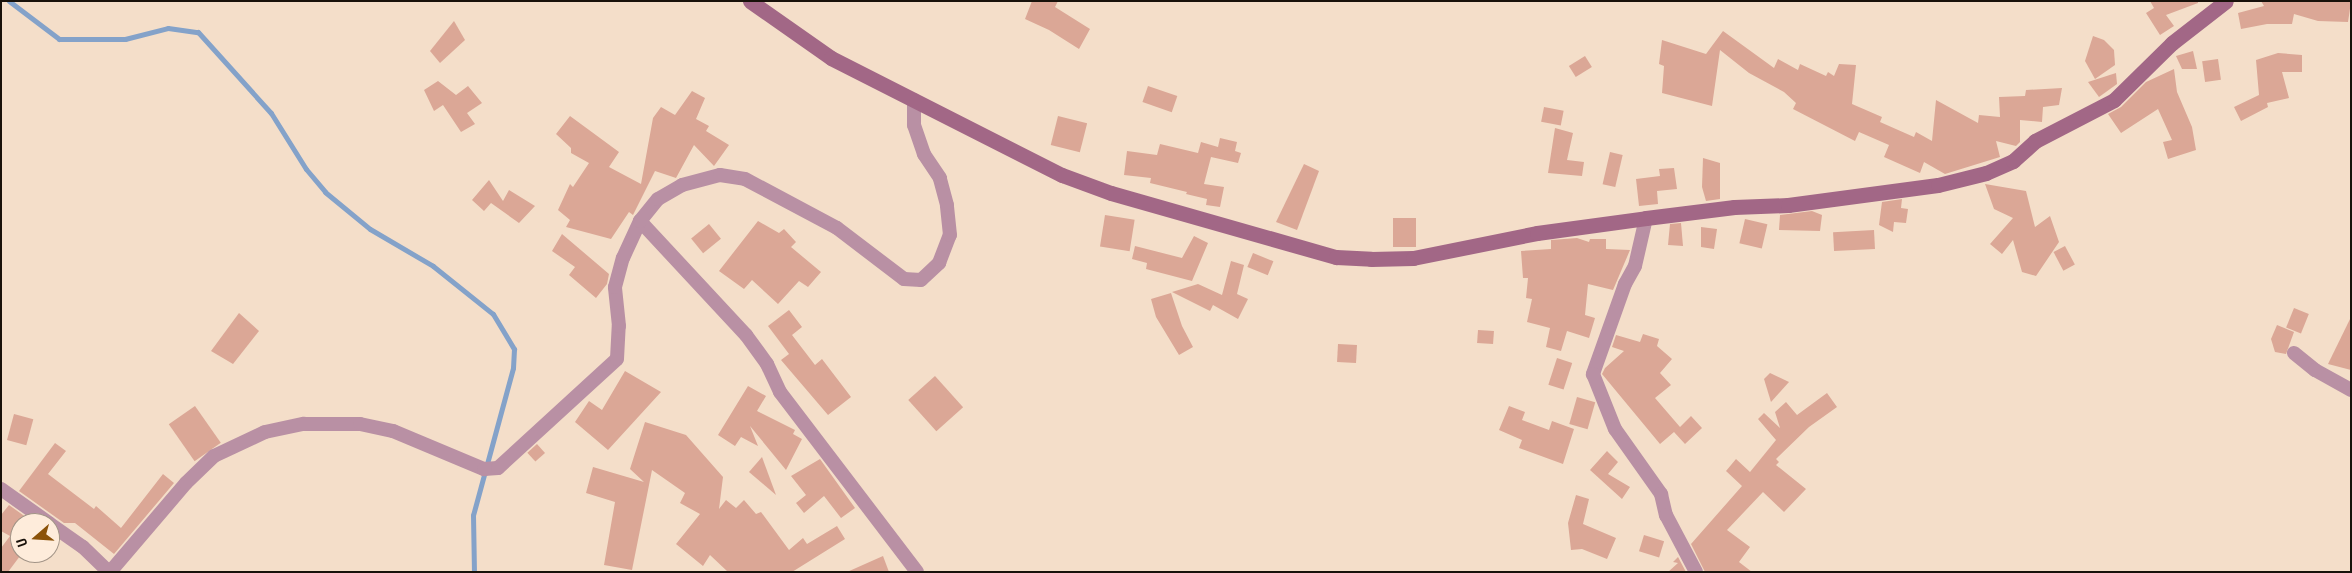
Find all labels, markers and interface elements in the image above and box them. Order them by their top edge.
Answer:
north arrow [10,513,60,563]
text: U [13,536,31,549]

